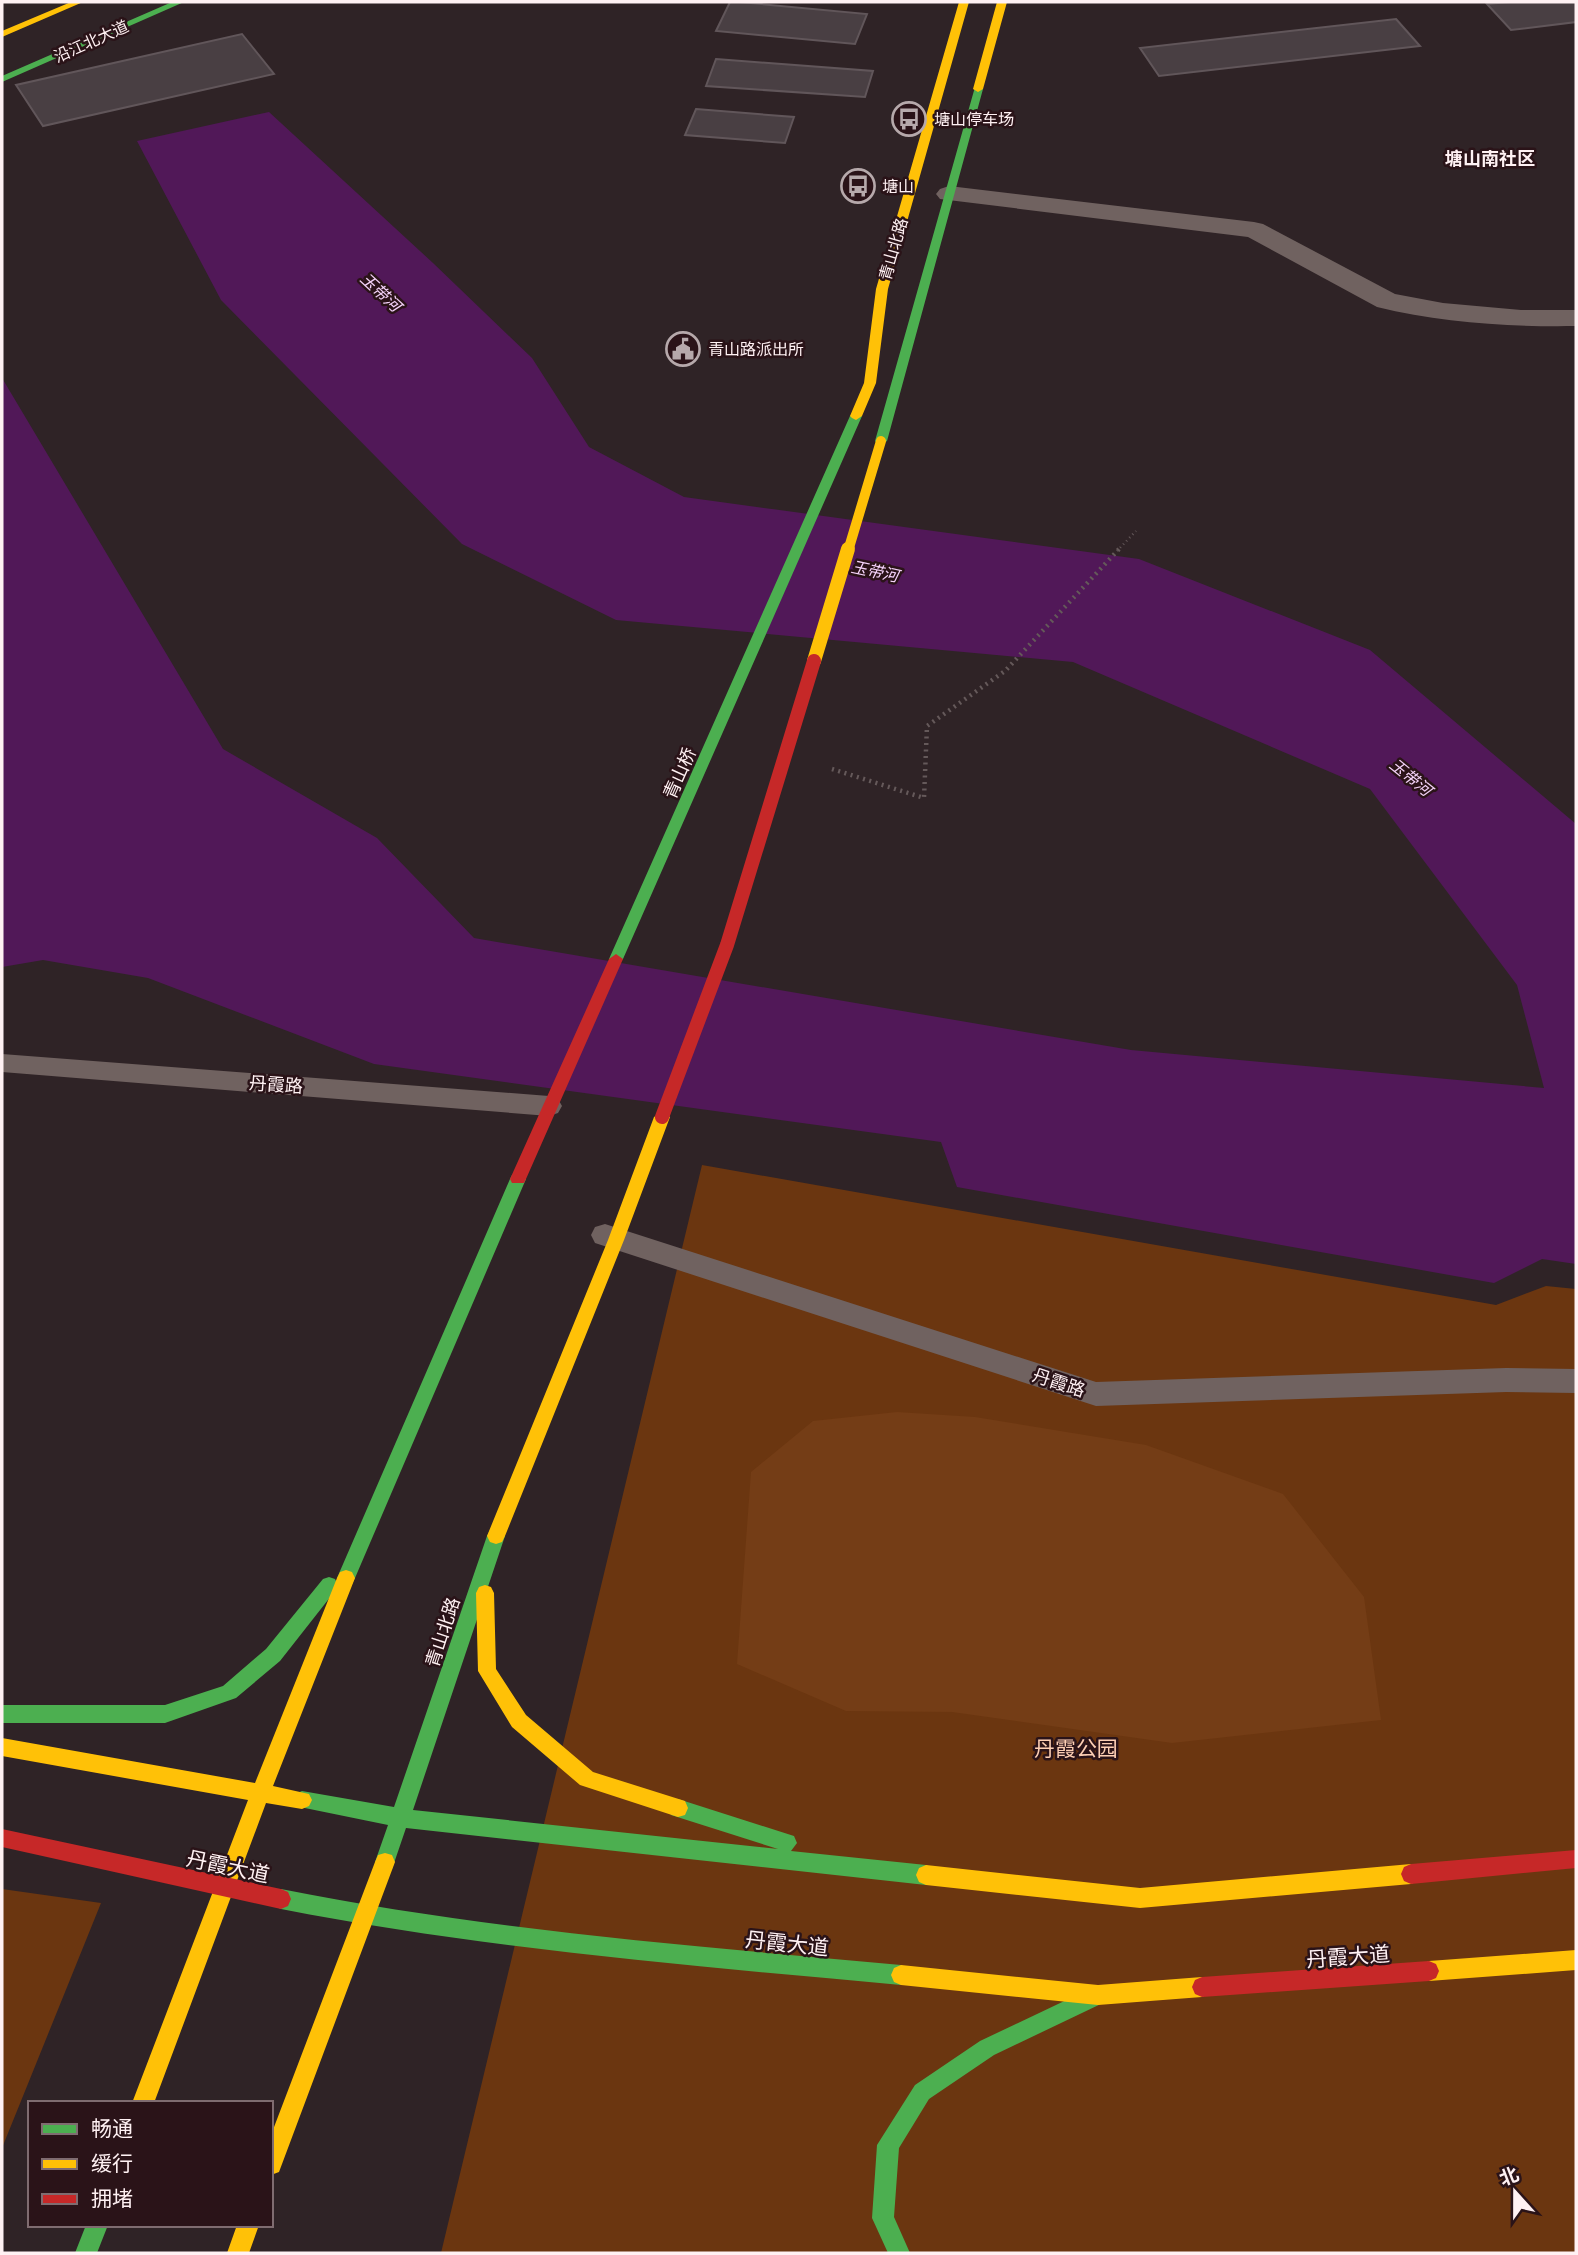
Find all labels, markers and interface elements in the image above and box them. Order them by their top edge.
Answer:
street label: 沿江北大道 [50,15,132,67]
bus stop icon: 塘山停车场 [890,100,928,138]
place label: 塘山停车场 [934,108,1014,130]
district label: 塘山南社区 [1445,146,1535,170]
bus stop icon: 塘山 [839,167,877,205]
place label: 塘山 [882,175,914,197]
street label: 青山北路 [874,215,912,283]
water label: 玉带河 [356,268,408,318]
public building icon: 青山路派出所 [664,330,702,368]
place label: 青山路派出所 [708,338,804,360]
water label: 玉带河 [849,555,904,587]
street label: 青山桥 [657,743,701,803]
water label: 玉带河 [1385,753,1439,803]
street label: 丹霞路 [248,1070,304,1098]
street label: 丹霞路 [1030,1362,1088,1402]
street label: 青山北路 [419,1594,465,1670]
park label: 丹霞公园 [1034,1734,1118,1762]
street label: 丹霞大道 [184,1844,272,1888]
street label: 丹霞大道 [744,1925,830,1961]
street label: 丹霞大道 [1305,1939,1391,1973]
legend [28,2101,273,2227]
text: 畅通 [91,2114,133,2142]
text: 缓行 [91,2149,133,2177]
north arrow [1480,2157,1550,2227]
text: 北 [1495,2161,1522,2192]
text: 拥堵 [91,2184,133,2212]

